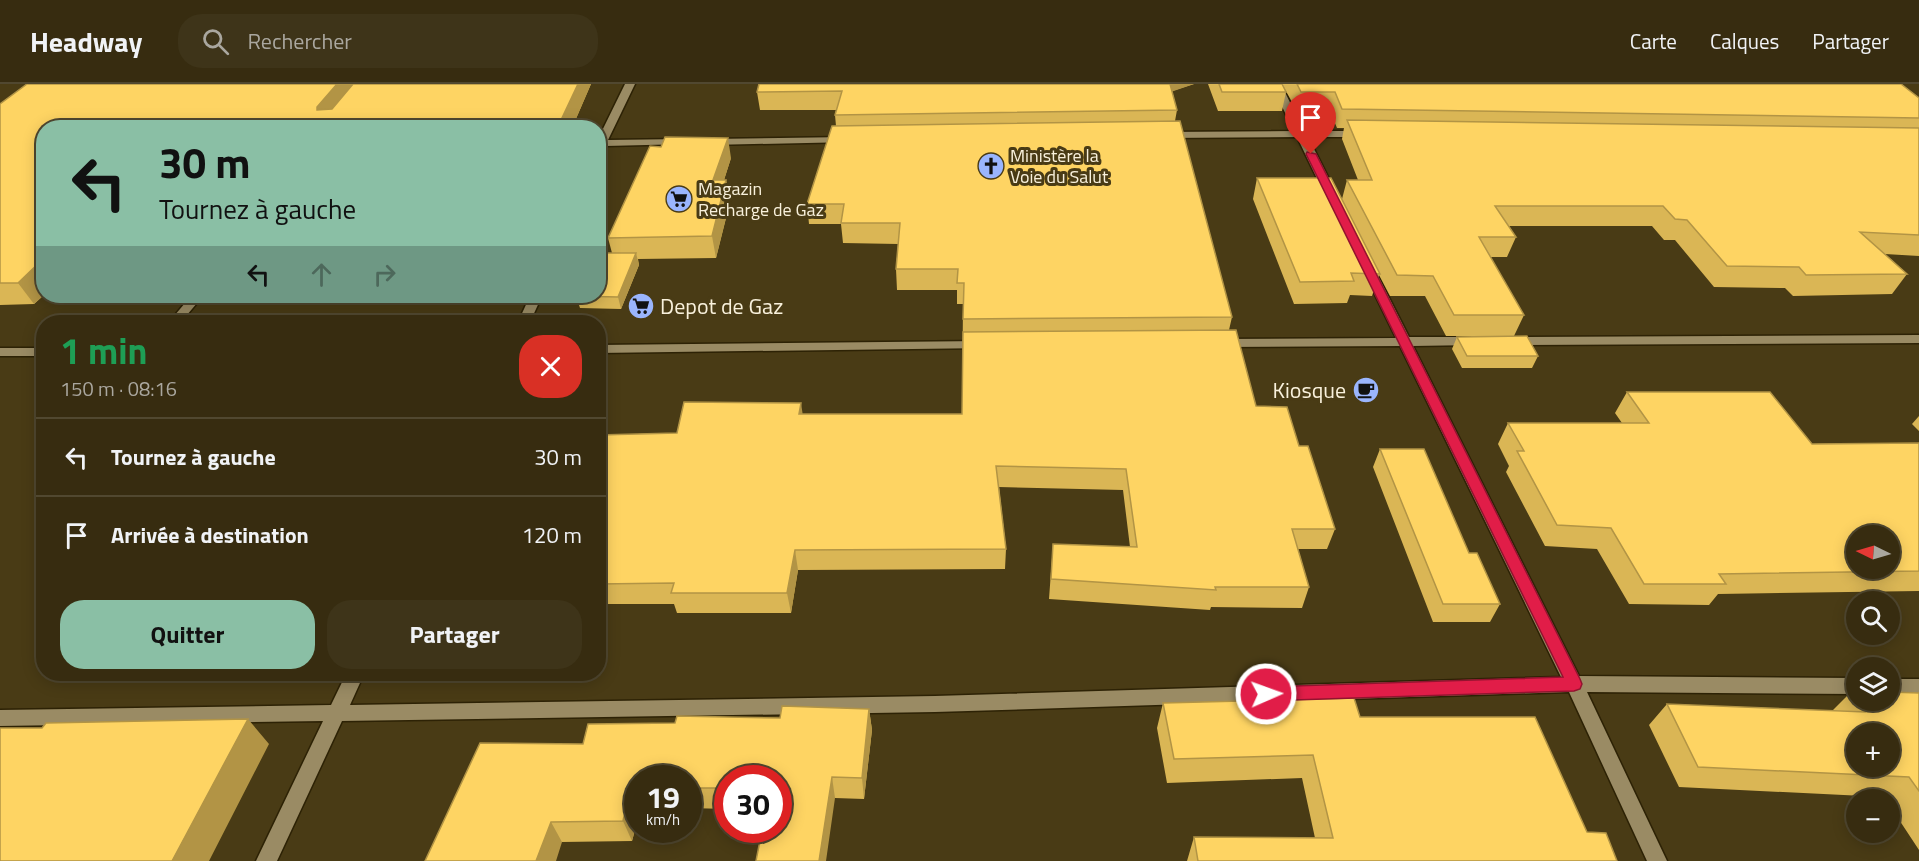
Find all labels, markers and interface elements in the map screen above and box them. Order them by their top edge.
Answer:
search box [178,14,598,68]
text: Headway [30,20,142,63]
text: Rechercher [247,24,352,58]
icon: search [199,25,232,58]
text: Carte [1630,25,1677,57]
text: Calques [1710,25,1779,57]
text: Partager [1812,25,1889,57]
pin [1285,92,1336,154]
icon: arrive [1294,101,1327,134]
text: 30 m [159,130,251,194]
place label: Ministère la Voie du Salut [1010,142,1109,190]
icon: left [60,144,138,222]
church icon: Ministère la Voie du Salut [976,151,1006,181]
place label: Magazin Recharge de Gaz [698,175,824,223]
supermarket icon: Magazin Recharge de Gaz [664,184,694,214]
text: Tournez à gauche [159,188,356,229]
icon: left [242,258,275,291]
icon: ahead [305,258,338,291]
icon: right [368,258,401,291]
place label: Depot de Gaz [660,289,783,323]
supermarket icon: Depot de Gaz [626,291,656,321]
text: 1 min [60,323,147,378]
button: close [519,335,582,398]
text: 150 m · 08:16 [60,373,177,404]
place label: Kiosque [1272,373,1346,407]
cafe icon: Kiosque [1351,375,1381,405]
text: Tournez à gauche [111,440,276,474]
text: 30 m [534,440,582,474]
icon: left [60,441,93,474]
text: Arrivée à destination [111,518,309,552]
text: 120 m [522,518,582,552]
icon: arrive [60,519,93,552]
north arrow [1846,525,1900,579]
map controls [1846,525,1900,843]
button: search [1846,591,1900,645]
button: Quitter [60,600,315,669]
button: Partager [327,600,582,669]
button: layers [1846,657,1900,711]
position arrow [1234,662,1298,726]
button: + [1846,723,1900,777]
speed limit sign: 30 [714,765,792,843]
text: 19 [646,774,680,820]
button: − [1846,789,1900,843]
text: km/h [646,808,680,831]

